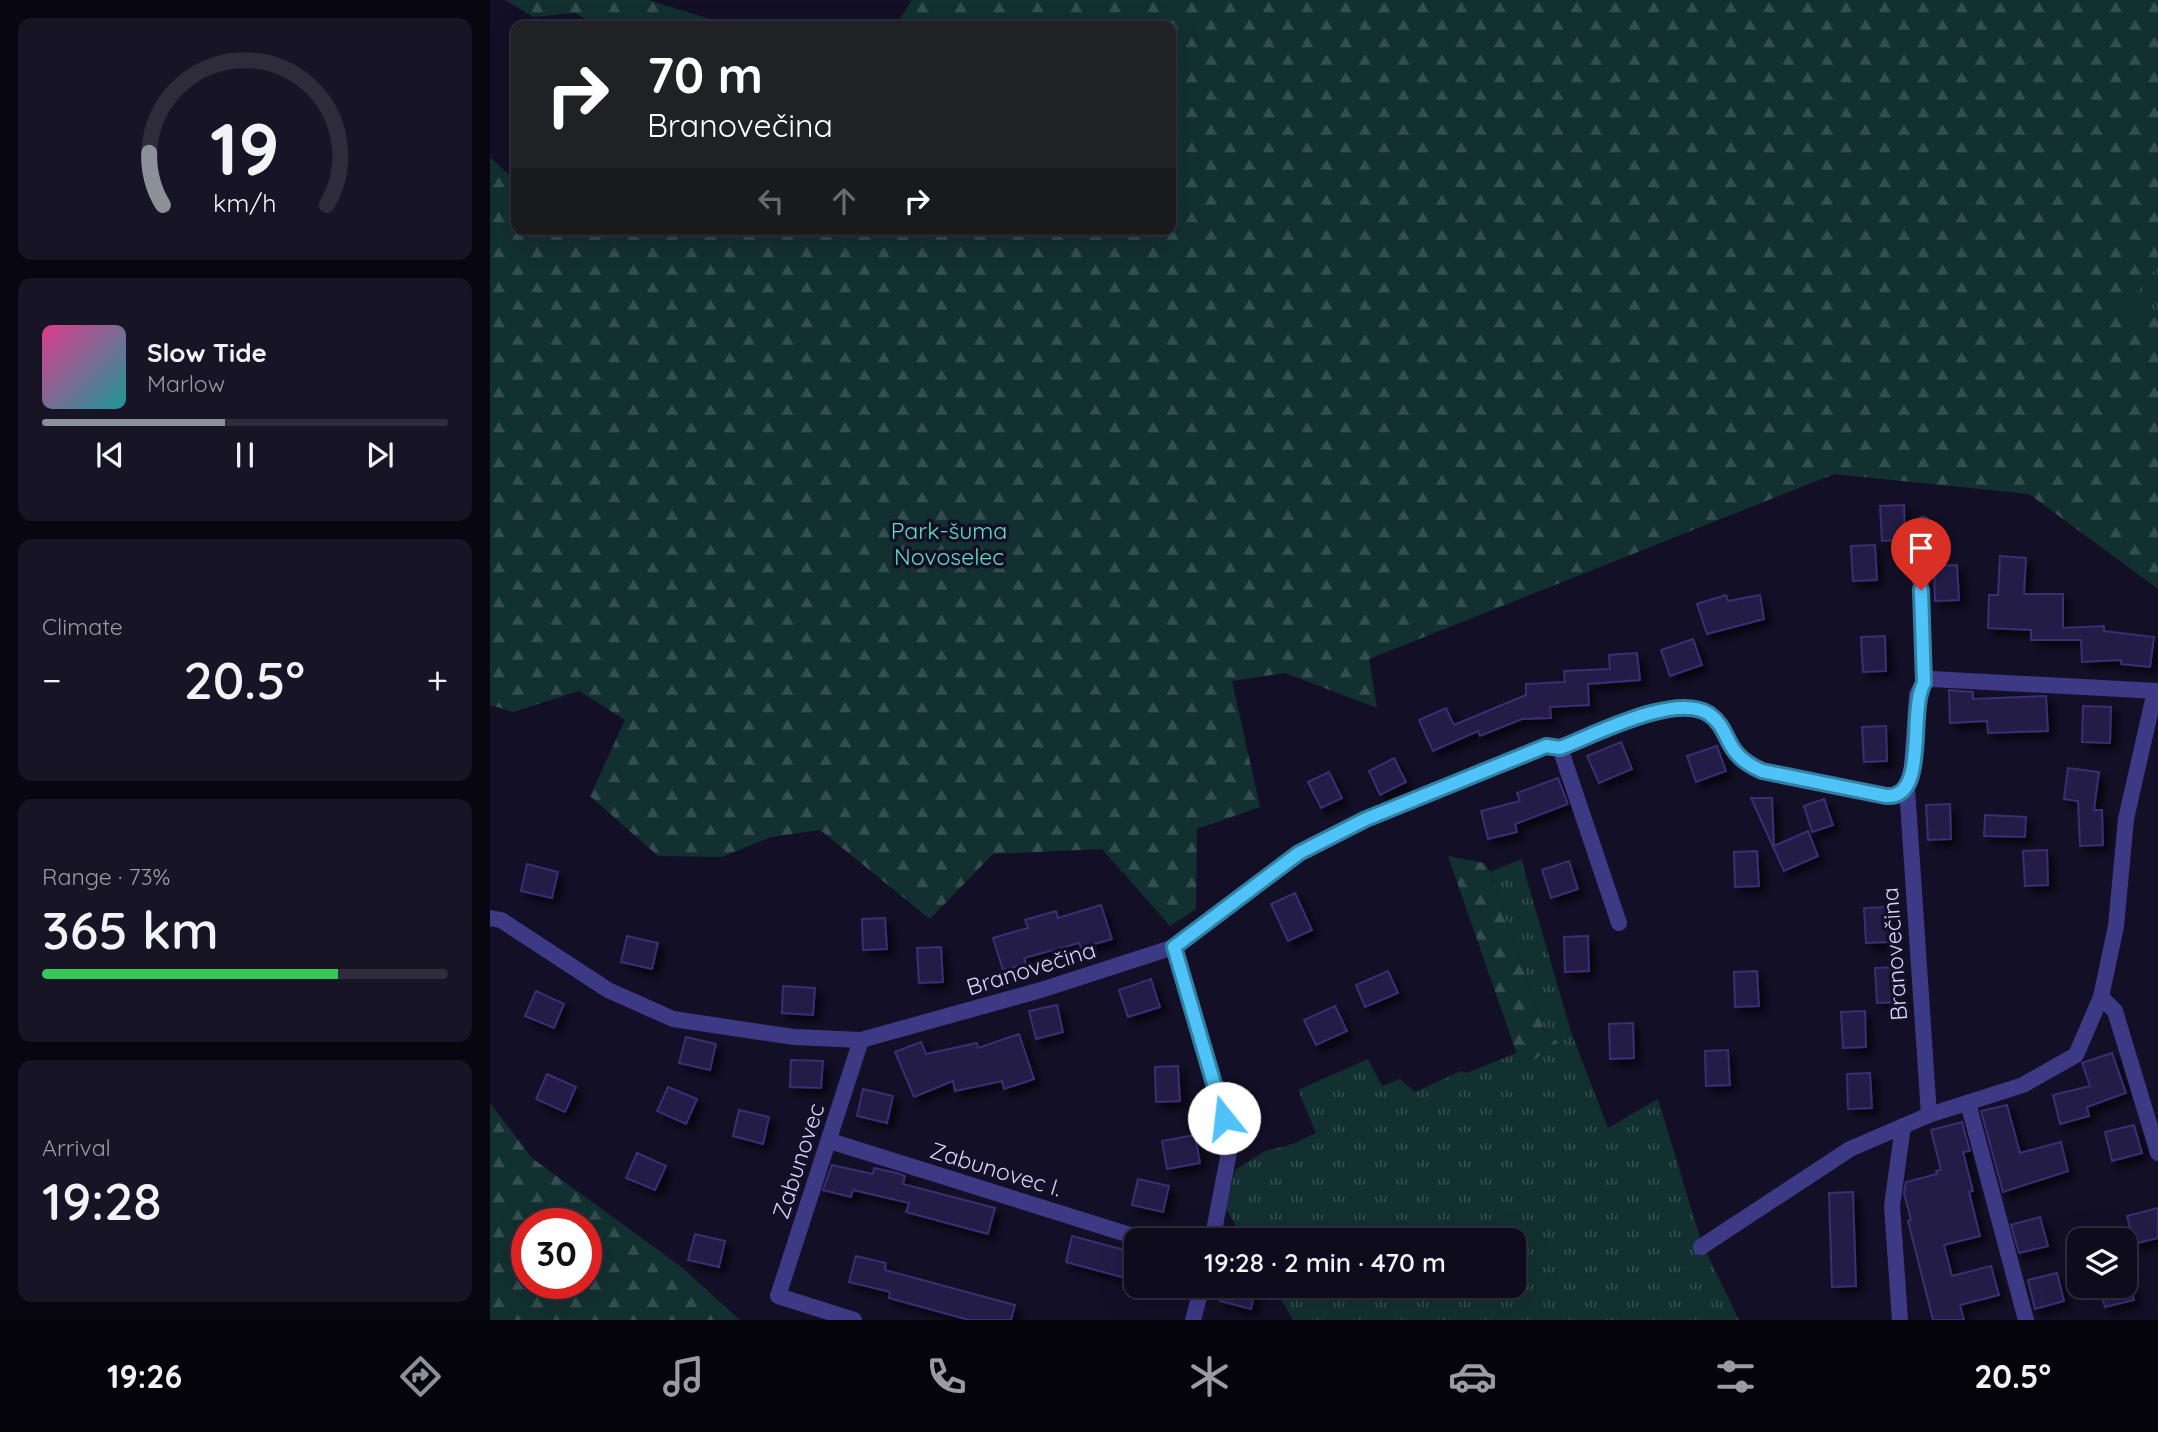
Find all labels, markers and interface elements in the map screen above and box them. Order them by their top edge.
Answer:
text: 70 m [647,44,763,105]
icon: right [532,49,623,140]
text: 19 [210,103,280,194]
text: Branovečina [647,105,833,145]
icon: left [752,182,790,220]
icon: ahead [825,182,863,220]
icon: right [898,182,936,220]
text: km/h [213,187,277,218]
text: Slow Tide [147,336,267,369]
text: Marlow [147,369,225,398]
icon: previous [91,436,129,474]
icon: pause [226,436,264,474]
icon: next [361,436,399,474]
park label: Park-šuma Novoselec [891,516,1007,571]
pin [1891,518,1951,590]
icon: arrive [1902,529,1940,567]
text: Climate [42,612,123,641]
text: 20.5° [183,647,305,712]
text: − [42,656,62,704]
text: + [427,656,448,704]
text: Range · 73% [42,862,170,891]
street label: Branovečina [1875,886,1913,1022]
text: 365 km [42,897,219,962]
street label: Branovečina [963,935,1099,1001]
position arrow [1187,1081,1261,1155]
street label: Zabunovec [766,1099,830,1222]
text: Arrival [42,1133,111,1162]
street label: Zabunovec I. [927,1135,1065,1203]
text: 19:28 [42,1168,162,1233]
speed limit sign: 30 [511,1208,602,1299]
map controls [2067,1228,2137,1298]
button: layers [2067,1228,2137,1298]
text: 19:28 · 2 min · 470 m [1204,1246,1446,1279]
icon: directions [396,1352,445,1401]
icon: music [659,1352,708,1401]
icon: phone [922,1352,971,1401]
icon: climate [1185,1352,1234,1401]
icon: car [1448,1352,1497,1401]
icon: filters [1711,1352,1760,1401]
text: 19:26 [107,1356,182,1396]
text: 20.5° [1974,1356,2051,1396]

